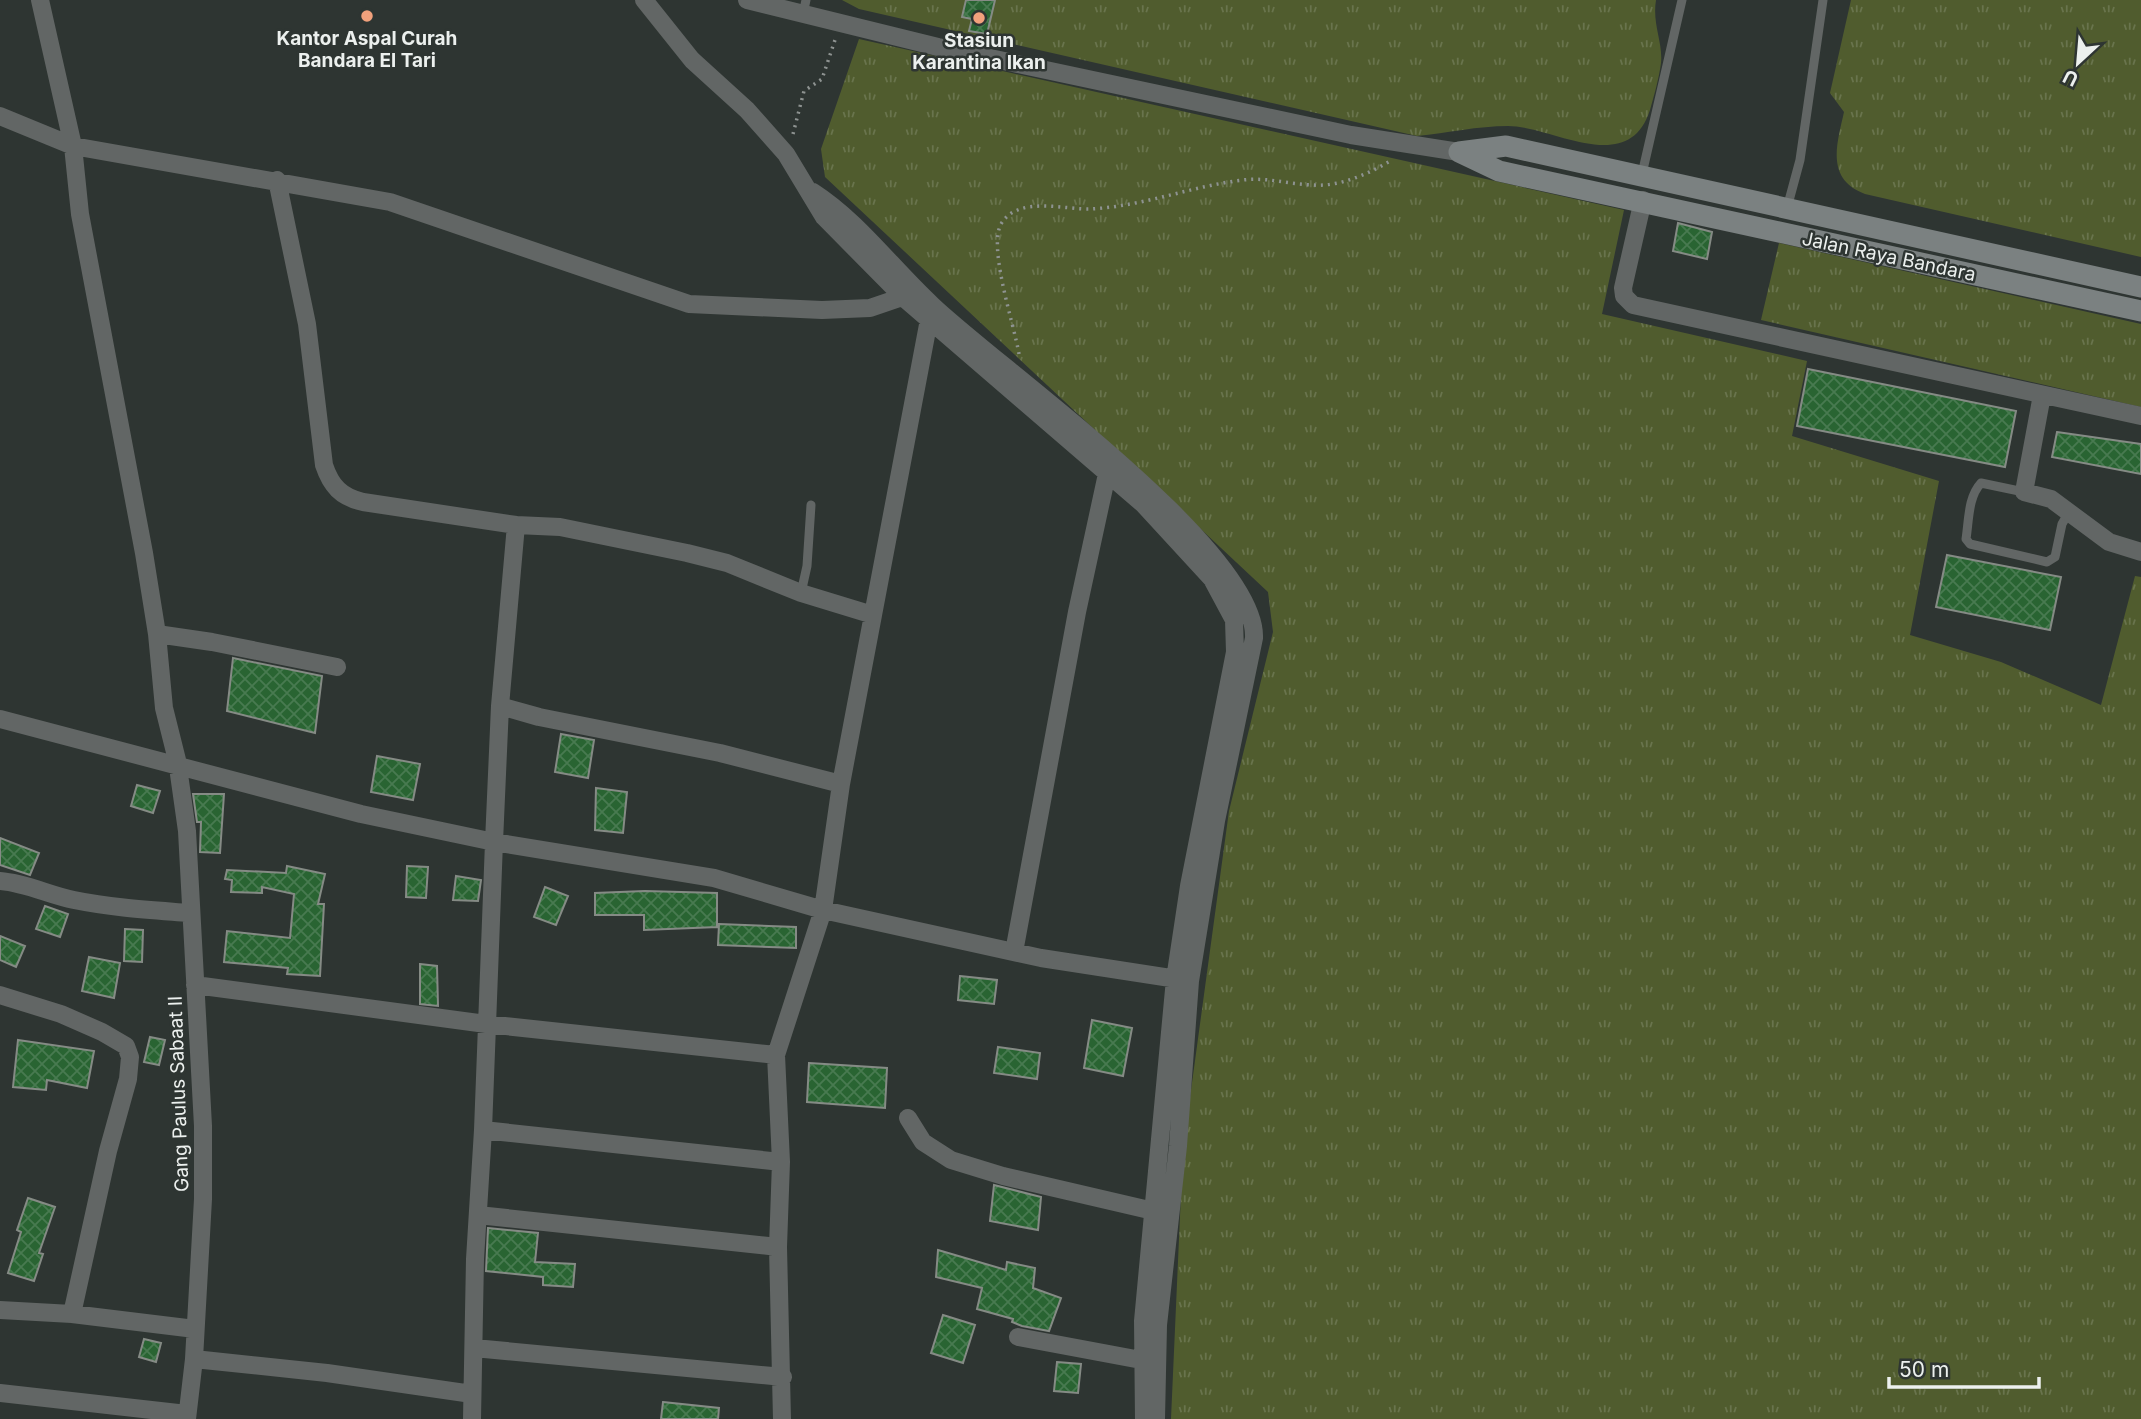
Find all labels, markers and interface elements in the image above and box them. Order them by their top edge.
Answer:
marker: Kantor Aspal Curah Bandara El Tari [359,8,375,24]
marker: Stasiun Karantina Ikan [971,10,987,26]
place label: Kantor Aspal Curah Bandara El Tari [277,27,457,72]
north arrow [2043,28,2113,98]
place label: Stasiun Karantina Ikan [912,29,1046,74]
text: U [2059,64,2082,91]
street label: Jalan Raya Bandara [1800,227,1978,286]
street label: Gang Paulus Sabaat II [164,996,193,1192]
scale bar [1889,1346,2039,1390]
text: 50 m [1899,1357,1949,1382]

